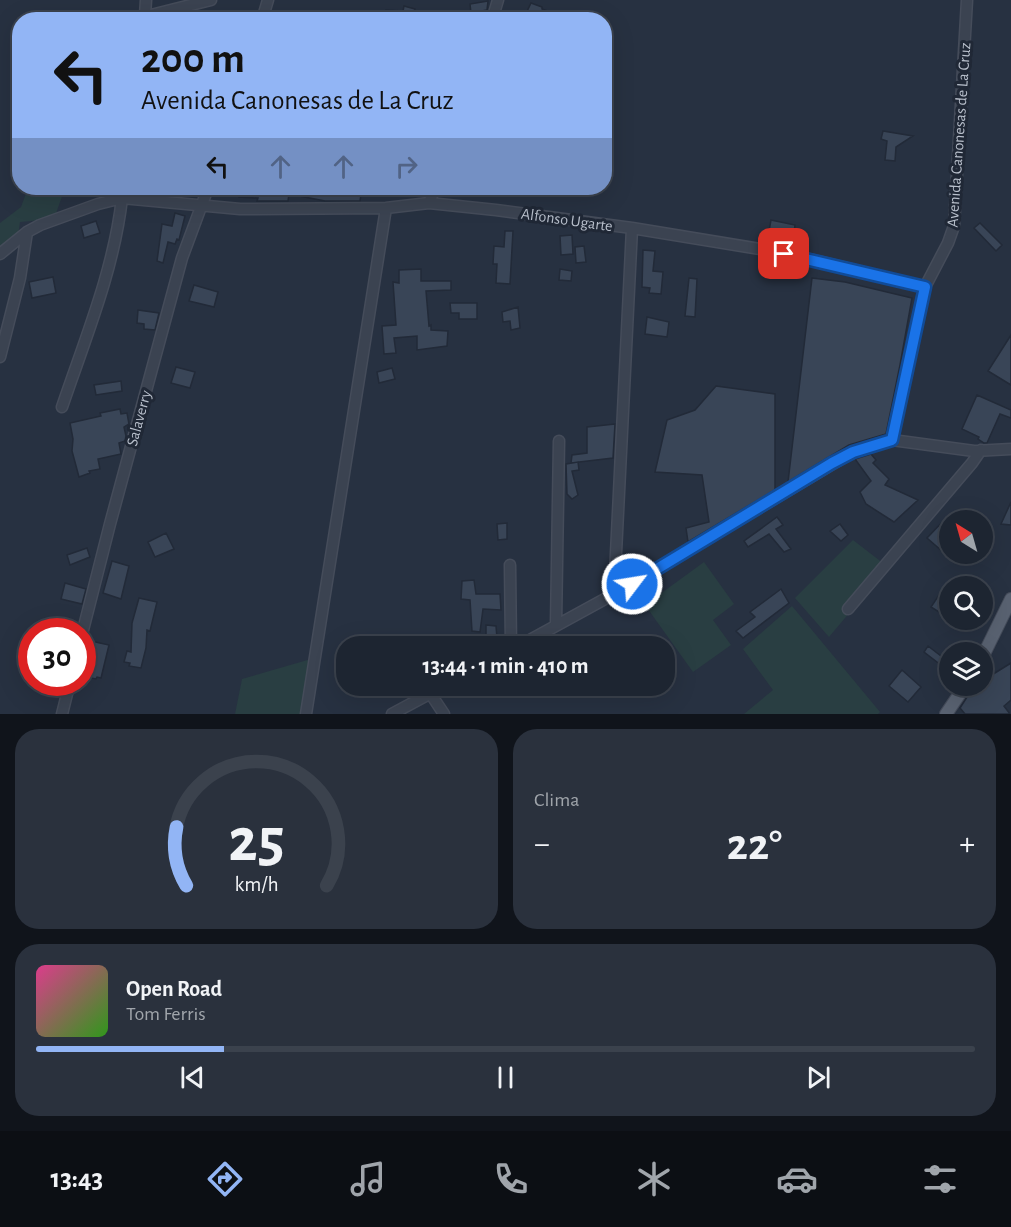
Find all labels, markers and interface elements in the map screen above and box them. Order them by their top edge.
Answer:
icon: left [42,36,120,114]
text: 200 m [141,38,245,80]
street label: Avenida Canonesas de La Cruz [945,42,973,228]
text: Avenida Canonesas de La Cruz [141,87,454,114]
icon: left [201,150,234,183]
icon: ahead [264,150,297,183]
icon: ahead [327,150,360,183]
icon: right [390,150,423,183]
street label: Alfonso Ugarte [520,206,614,234]
pin [758,228,809,279]
icon: arrive [767,237,800,270]
street label: Salaverry [124,388,155,448]
north arrow [939,510,993,564]
map controls [939,510,993,696]
position arrow [600,552,664,616]
button: search [939,576,993,630]
speed limit sign: 30 [18,618,96,696]
button: layers [939,642,993,696]
text: 13:44 · 1 min · 410 m [423,655,588,677]
text: Clima [534,790,579,810]
text: 25 [228,810,285,872]
text: 22° [727,823,782,868]
text: − [534,828,550,861]
text: + [959,828,975,861]
text: km/h [234,874,279,895]
text: Open Road [126,978,222,1000]
text: Tom Ferris [126,1004,206,1024]
icon: previous [176,1061,209,1094]
icon: pause [489,1061,522,1094]
icon: next [802,1061,835,1094]
icon: directions [204,1158,246,1200]
icon: music [347,1158,389,1200]
icon: phone [490,1158,532,1200]
icon: climate [633,1158,675,1200]
icon: car [776,1158,818,1200]
icon: filters [919,1158,961,1200]
text: 13:43 [50,1165,103,1192]

